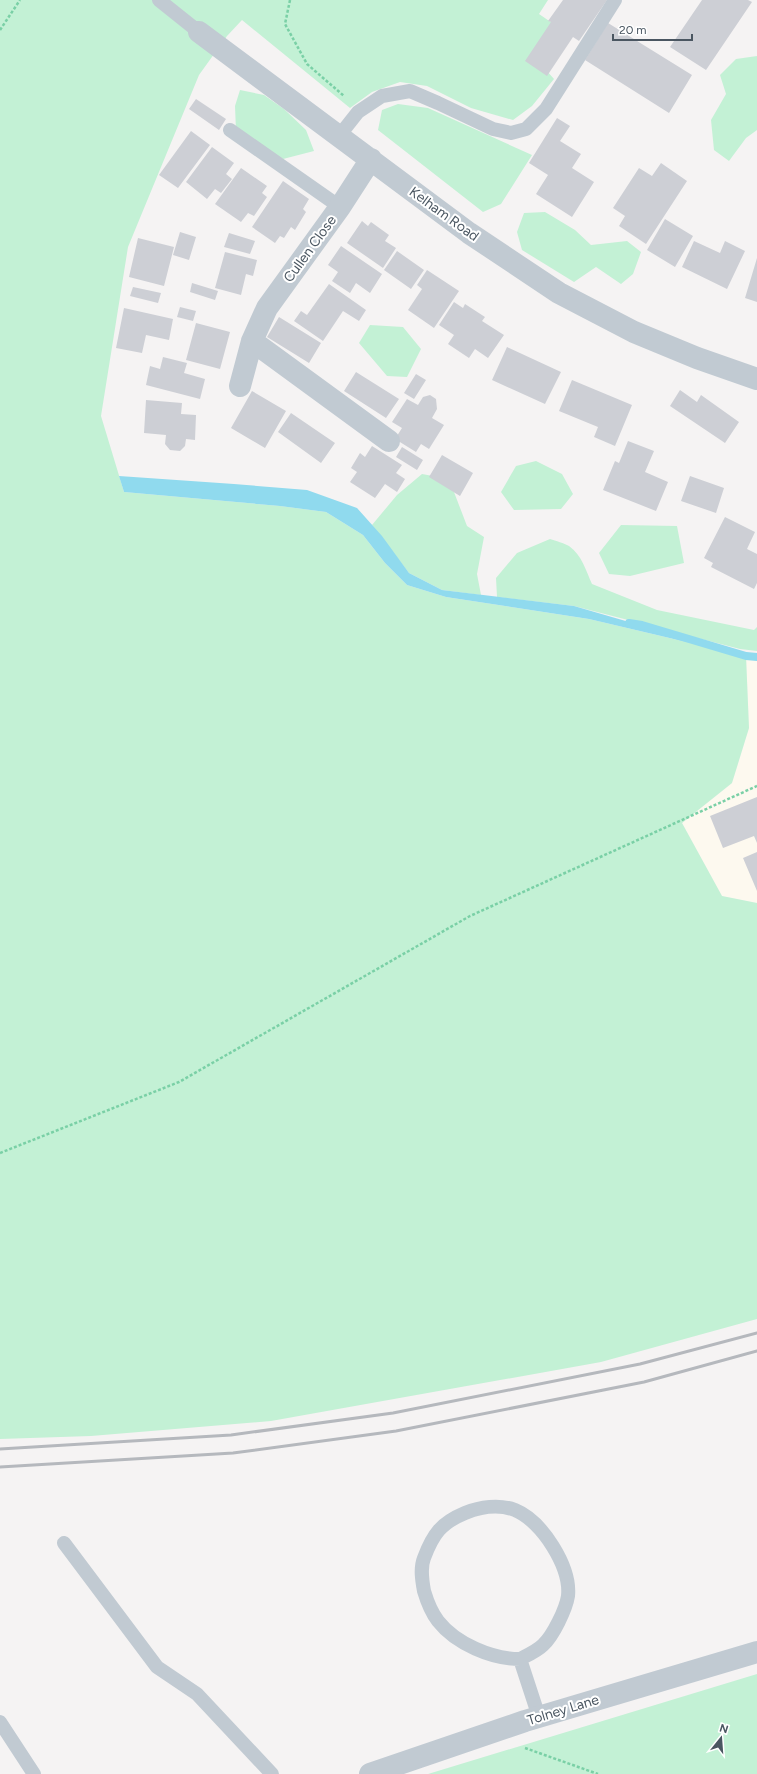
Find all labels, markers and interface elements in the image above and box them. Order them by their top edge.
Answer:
scale bar [613,16,692,42]
text: 20 m [619,23,647,37]
street label: Kelham Road [406,183,482,245]
street label: Cullen Close [280,212,340,286]
street label: Tolney Lane [525,1691,601,1729]
north arrow [701,1718,741,1758]
text: N [718,1721,730,1736]

